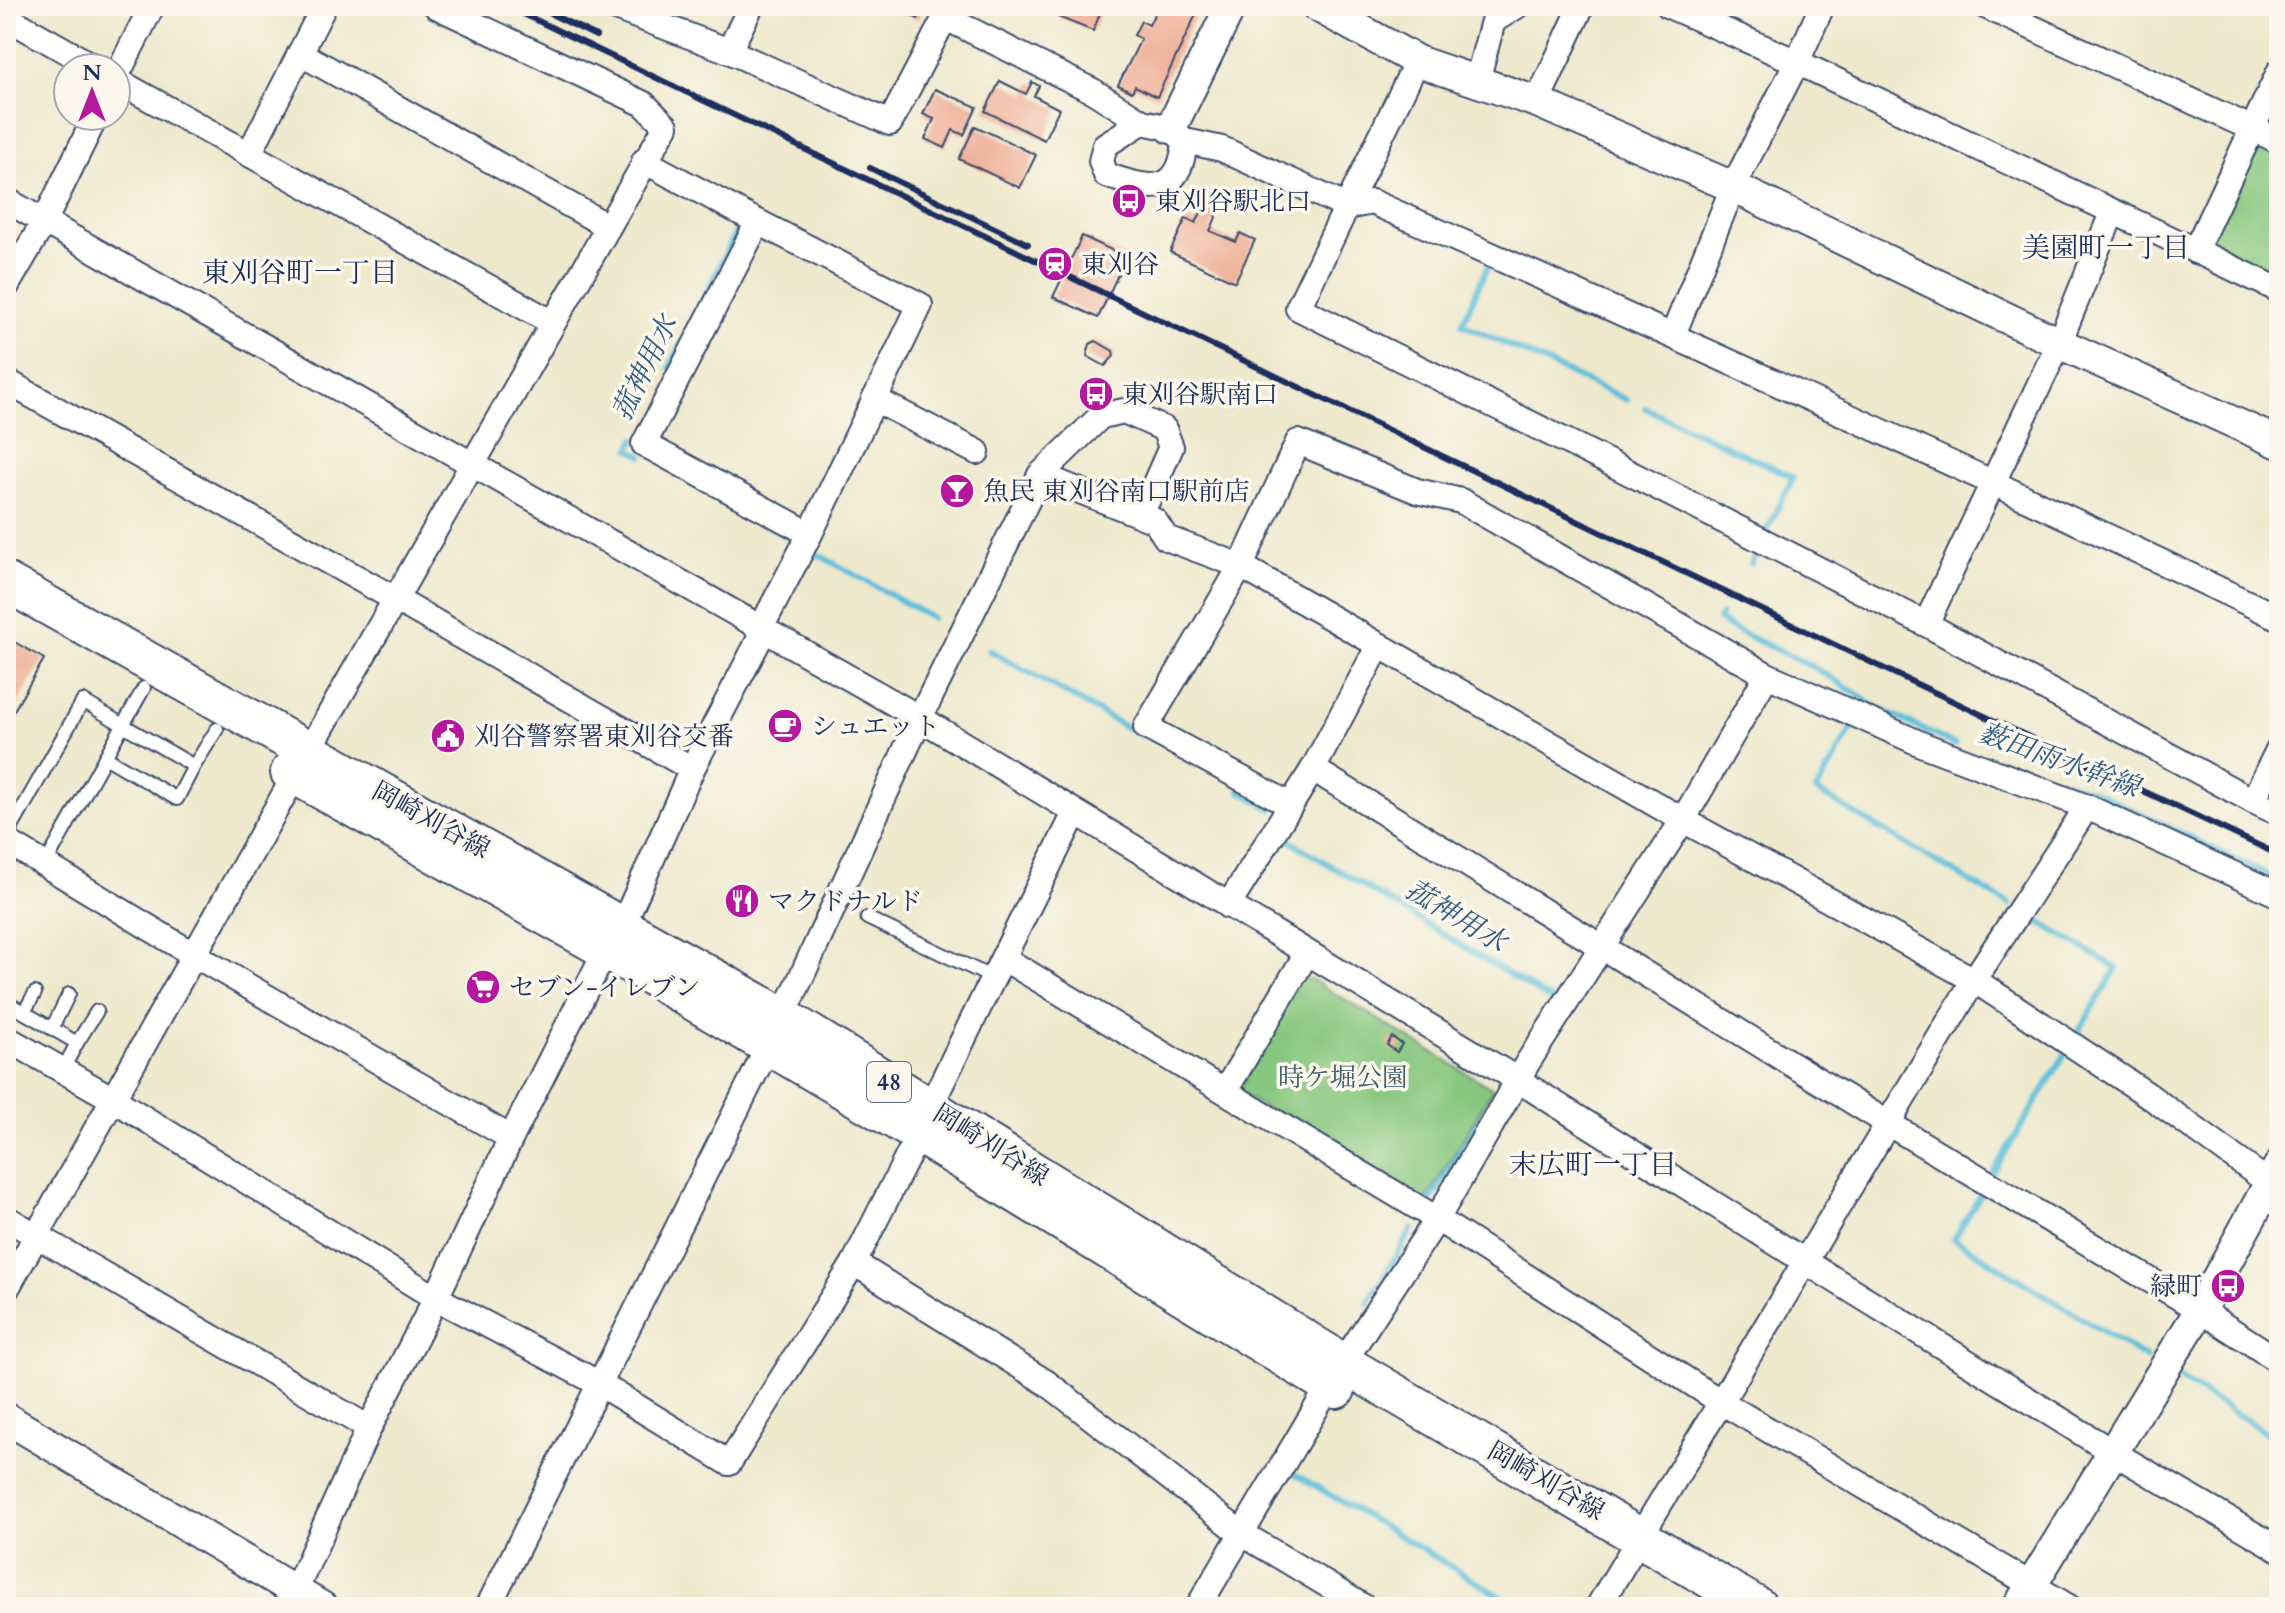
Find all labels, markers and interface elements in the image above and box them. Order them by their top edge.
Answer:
north arrow [52,52,132,132]
text: N [82,58,102,88]
bus stop icon: 東刈谷駅北口 [1110,182,1148,220]
place label: 東刈谷駅北口 [1155,184,1311,219]
district label: 美園町一丁目 [2022,229,2190,267]
station icon: 東刈谷 [1036,245,1074,283]
place label: 東刈谷 [1081,247,1159,282]
district label: 東刈谷町一丁目 [202,254,398,292]
water label: 菰神用水 [603,307,688,427]
bus stop icon: 東刈谷駅南口 [1077,375,1115,413]
place label: 東刈谷駅南口 [1122,377,1278,412]
bar icon: 魚民 東刈谷南口駅前店 [938,472,976,510]
place label: 魚民 東刈谷南口駅前店 [983,474,1250,509]
cafe icon: シュエット [766,707,804,745]
place label: シュエット [811,709,940,744]
water label: 薮田雨水幹線 [1974,713,2147,808]
public building icon: 刈谷警察署東刈谷交番 [429,717,467,755]
place label: 刈谷警察署東刈谷交番 [474,719,734,754]
street label: 岡崎刈谷線 [366,773,496,867]
water label: 菰神用水 [1398,871,1516,963]
restaurant icon: マクドナルド [723,882,761,920]
place label: マクドナルド [768,884,923,919]
supermarket icon: セブン-イレブン [464,968,502,1006]
place label: セブン-イレブン [509,970,701,1005]
park label: 時ケ堀公園 [1278,1060,1408,1095]
road number: 48 [867,1062,911,1102]
street label: 岡崎刈谷線 [927,1096,1055,1194]
district label: 末広町一丁目 [1509,1146,1677,1184]
bus stop icon: 緑町 [2209,1267,2247,1305]
place label: 緑町 [2150,1269,2202,1304]
street label: 岡崎刈谷線 [1481,1433,1611,1529]

